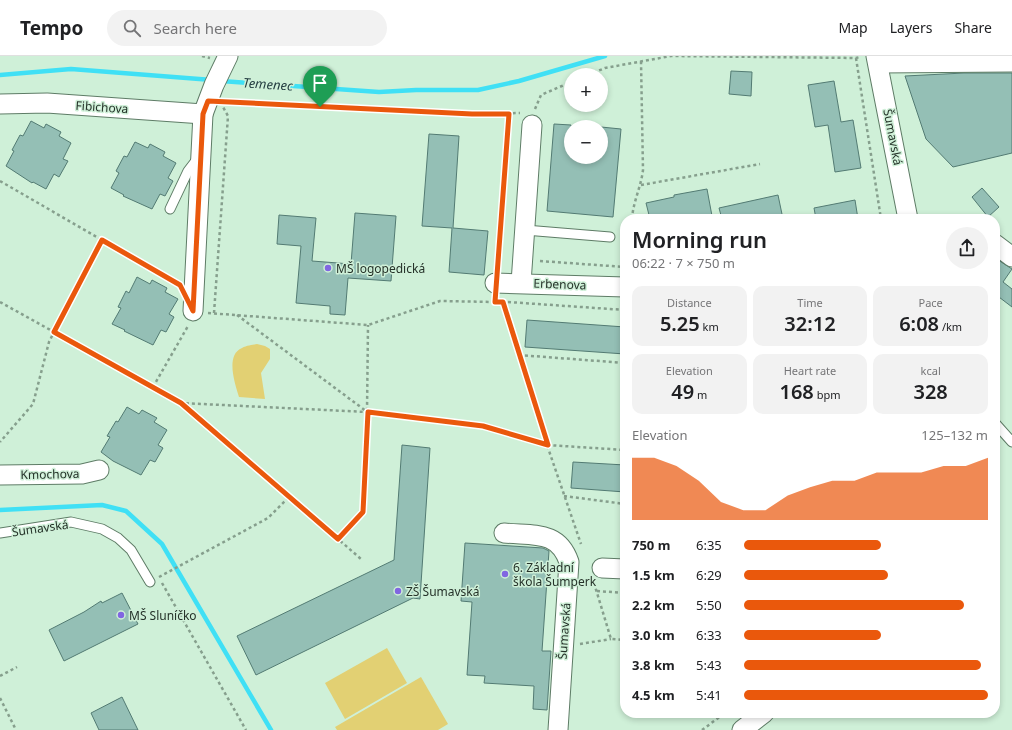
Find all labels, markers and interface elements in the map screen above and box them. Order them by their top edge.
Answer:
search box [107,10,387,46]
text: Tempo [20,15,83,41]
icon: search [121,17,143,39]
text: Search here [153,18,237,38]
text: Map [839,18,868,37]
text: Layers [890,18,932,37]
text: Share [954,18,992,37]
pin [303,66,337,107]
map controls [564,68,608,164]
button: + [564,68,608,112]
icon: arrive [309,72,331,94]
water label: Temenec [243,73,294,95]
street label: Fibichova [75,97,129,117]
street label: Šumavská [879,107,907,167]
button: − [564,120,608,164]
text: Morning run [632,224,767,254]
button: share [946,227,988,269]
text: 06:22 · 7 × 750 m [632,254,735,272]
place label: MŠ logopedická [336,260,425,277]
marker: MŠ logopedická [323,263,333,273]
street label: Erbenova [533,275,587,293]
text: Distance [667,295,712,310]
text: Time [797,295,823,310]
text: Pace [919,295,943,310]
text: 5.25 [660,310,700,337]
text: 32:12 [784,310,836,337]
text: 6:08 [899,310,939,337]
text: km [700,319,719,334]
text: /km [939,319,962,334]
text: Elevation [666,363,713,378]
text: Heart rate [784,363,836,378]
text: kcal [921,363,941,378]
text: 49 [671,378,694,405]
text: 168 [779,378,814,405]
text: 328 [913,378,948,405]
text: m [694,387,707,402]
text: bpm [814,387,841,402]
text: Elevation [632,426,688,444]
text: 125–132 m [921,426,988,444]
street label: Kmochova [20,465,80,483]
street label: Šumavská [11,516,69,540]
text: 750 m [632,536,670,554]
text: 6:35 [696,536,722,554]
place label: 6. Základní škola Šumperk [513,559,597,590]
text: 1.5 km [632,566,675,584]
text: 6:29 [696,566,722,584]
marker: 6. Základní škola Šumperk [500,569,510,579]
place label: ZŠ Šumavská [406,583,480,600]
marker: ZŠ Šumavská [393,586,403,596]
text: 2.2 km [632,596,675,614]
text: 5:50 [696,596,722,614]
street label: Šumavská [554,602,574,660]
place label: MŠ Sluníčko [129,607,197,624]
marker: MŠ Sluníčko [116,610,126,620]
text: 3.0 km [632,626,675,644]
text: 6:33 [696,626,722,644]
text: 3.8 km [632,656,675,674]
text: 5:43 [696,656,722,674]
text: 4.5 km [632,686,675,704]
text: 5:41 [696,686,722,704]

